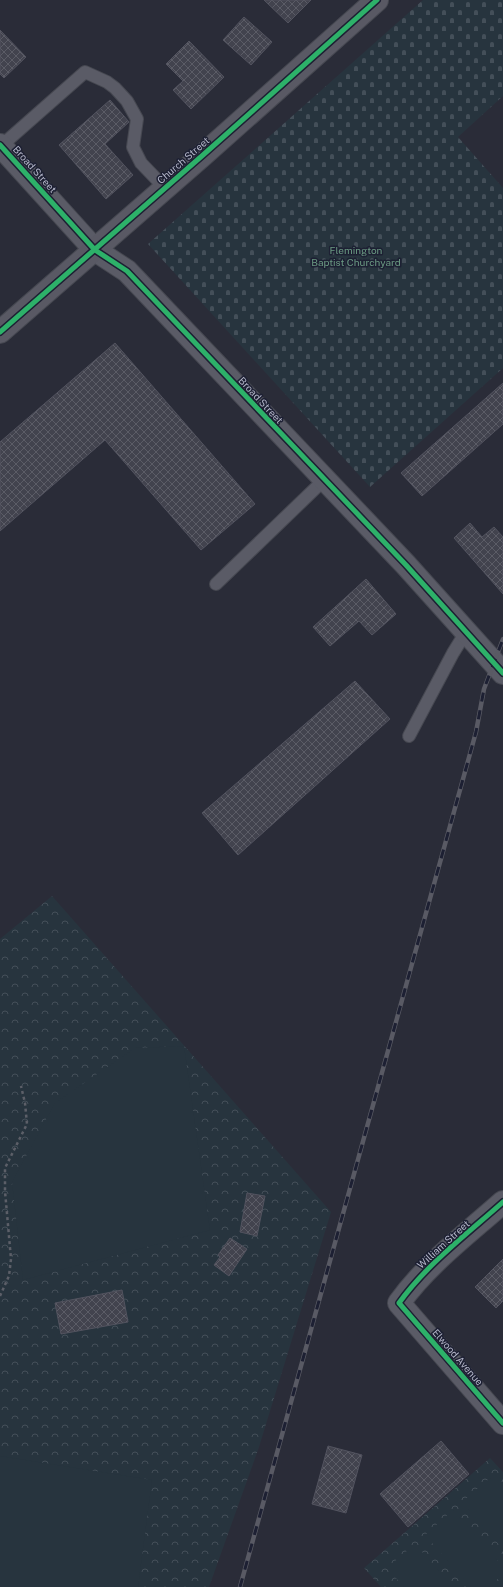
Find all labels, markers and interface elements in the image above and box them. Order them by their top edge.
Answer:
street label: Church Street [154,134,212,186]
street label: Broad Street [11,143,59,195]
park label: Flemington Baptist Churchyard [311,244,401,268]
street label: Broad Street [236,374,286,426]
street label: William Street [414,1217,472,1271]
street label: Elwood Avenue [430,1326,486,1388]

